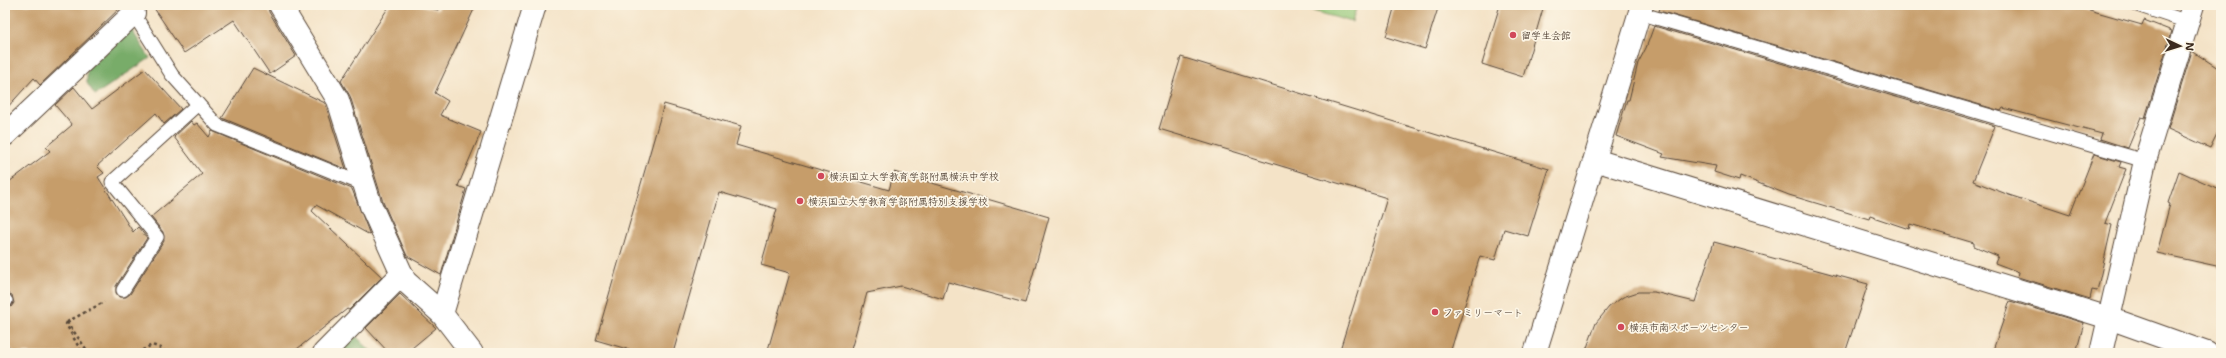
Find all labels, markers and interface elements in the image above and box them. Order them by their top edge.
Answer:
north arrow [2160,26,2200,66]
place label: 留学生会館 [1521,29,1571,42]
marker: 留学生会館 [1508,30,1518,40]
text: N [2182,42,2197,52]
place label: 横浜国立大学教育学部附属横浜中学校 [829,170,999,183]
marker: 横浜国立大学教育学部附属横浜中学校 [816,171,826,181]
place label: 横浜国立大学教育学部附属特別支援学校 [808,195,988,208]
marker: 横浜国立大学教育学部附属特別支援学校 [795,196,805,206]
place label: ファミリーマート [1443,306,1523,319]
marker: ファミリーマート [1430,307,1440,317]
place label: 横浜市南スポーツセンター [1629,321,1748,334]
marker: 横浜市南スポーツセンター [1616,322,1626,332]

